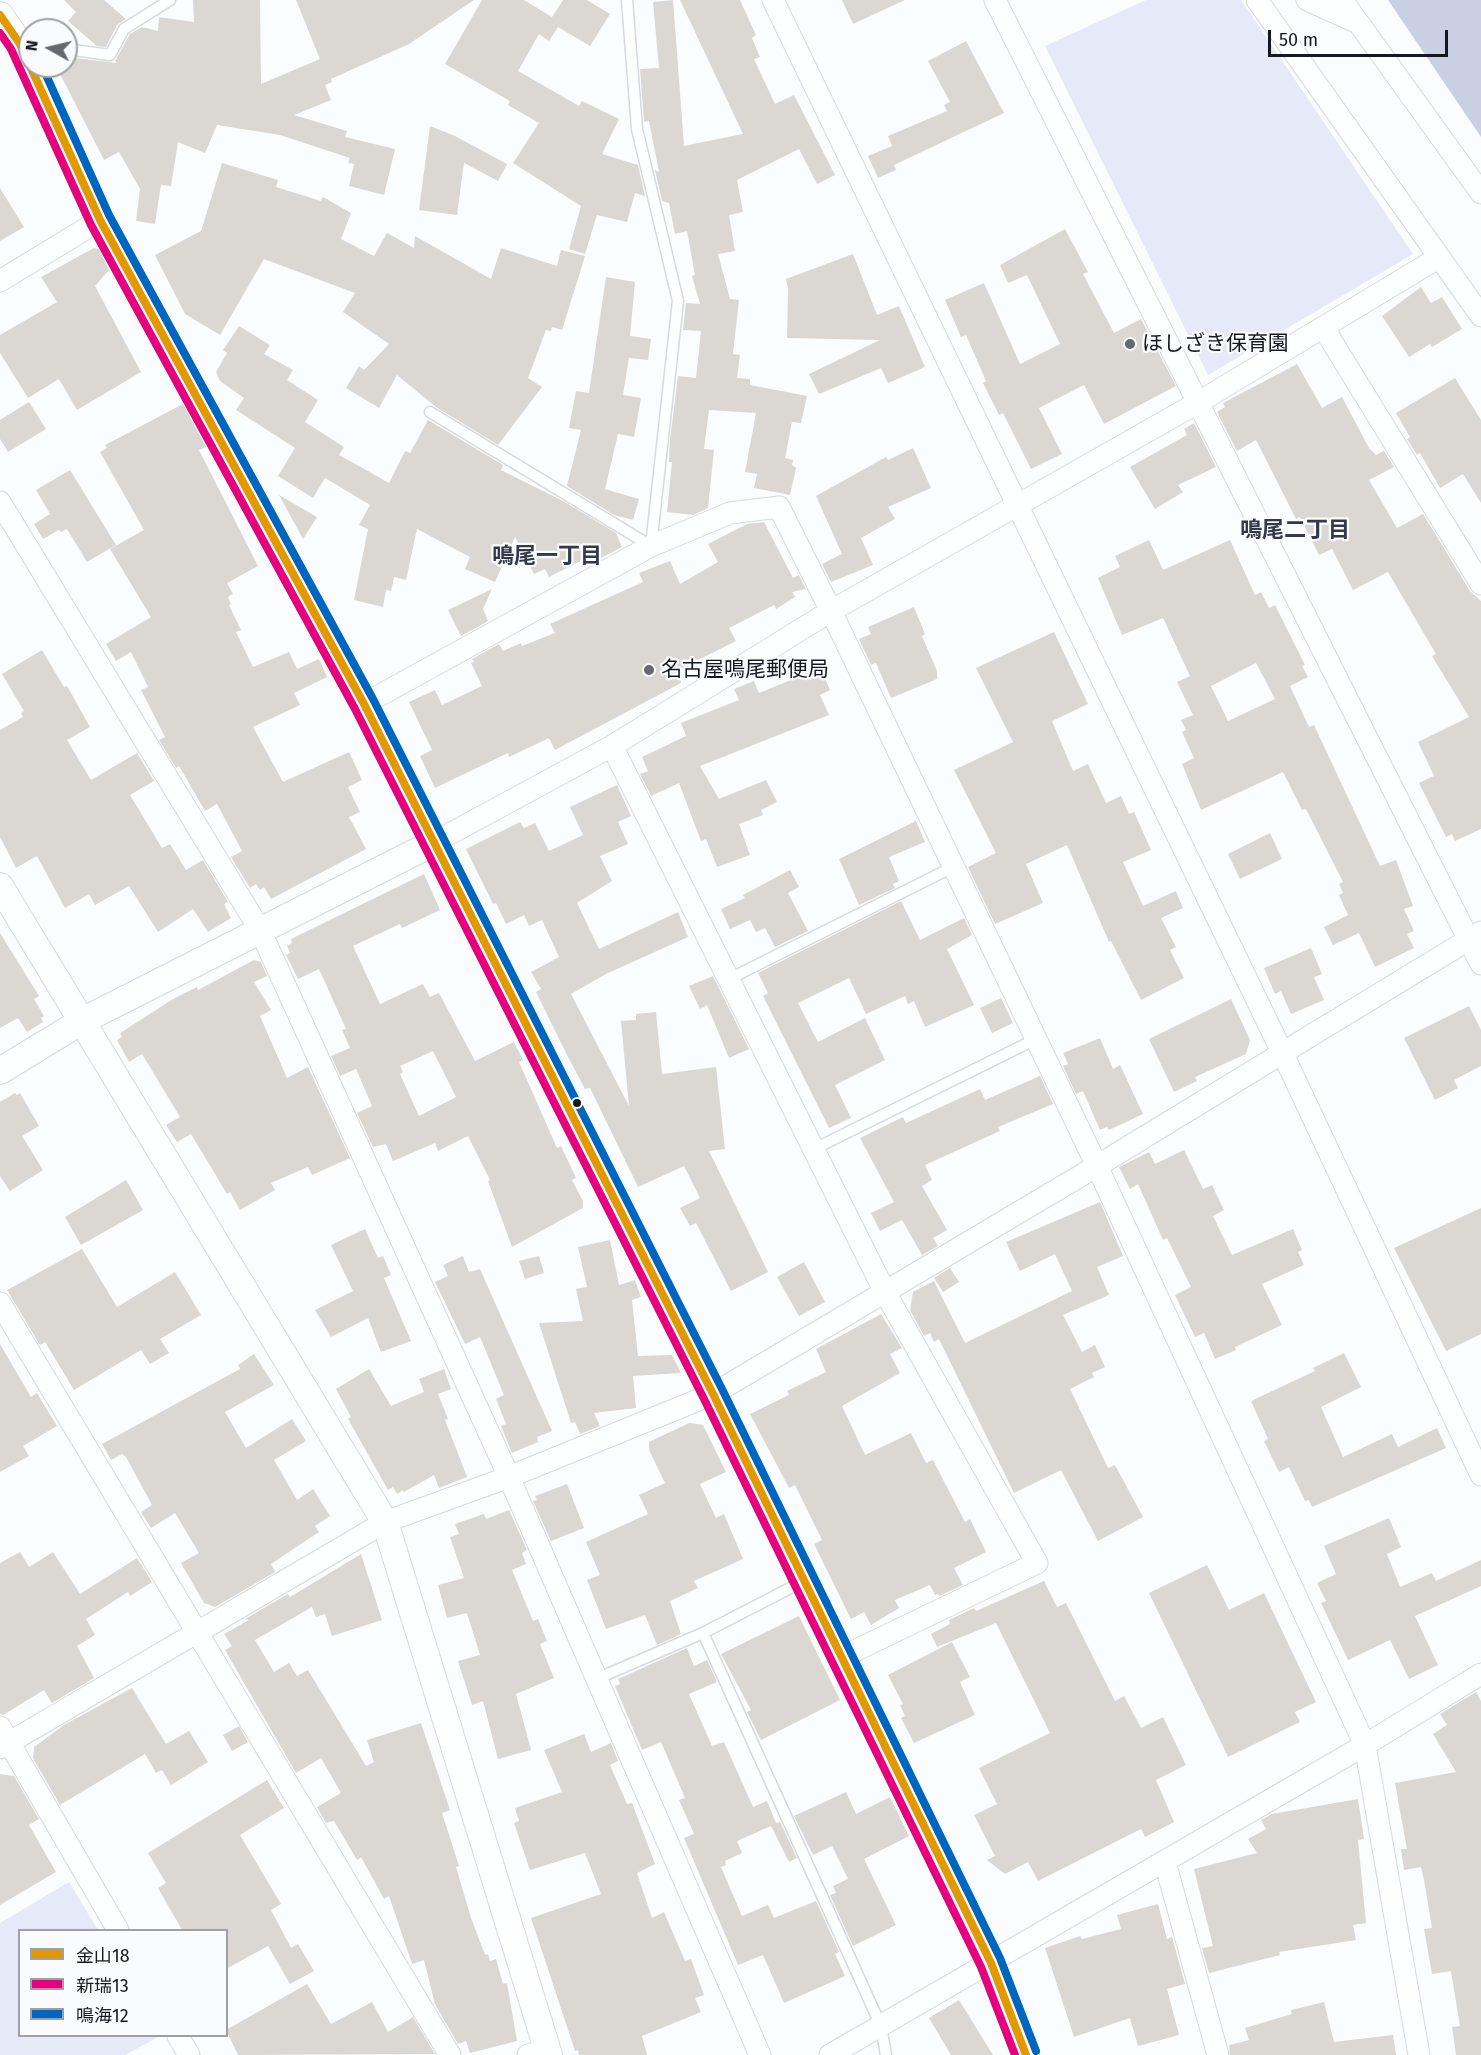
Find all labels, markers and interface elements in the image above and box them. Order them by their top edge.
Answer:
north arrow [18,18,78,78]
scale bar [1271,18,1451,56]
text: 50 m [1279,29,1318,51]
text: N [22,39,42,52]
place label: ほしざき保育園 [1142,331,1289,357]
marker: ほしざき保育園 [1123,337,1137,351]
district label: 鳴尾二丁目 [1240,518,1350,544]
district label: 鳴尾一丁目 [492,544,602,570]
place label: 名古屋鳴尾郵便局 [661,657,829,683]
marker: 名古屋鳴尾郵便局 [642,663,656,677]
unlabelled marker [571,1097,583,1109]
legend [18,1929,228,2037]
text: 金山18 [76,1945,130,1967]
text: 新瑞13 [76,1975,129,1997]
text: 鳴海12 [76,2005,129,2027]

